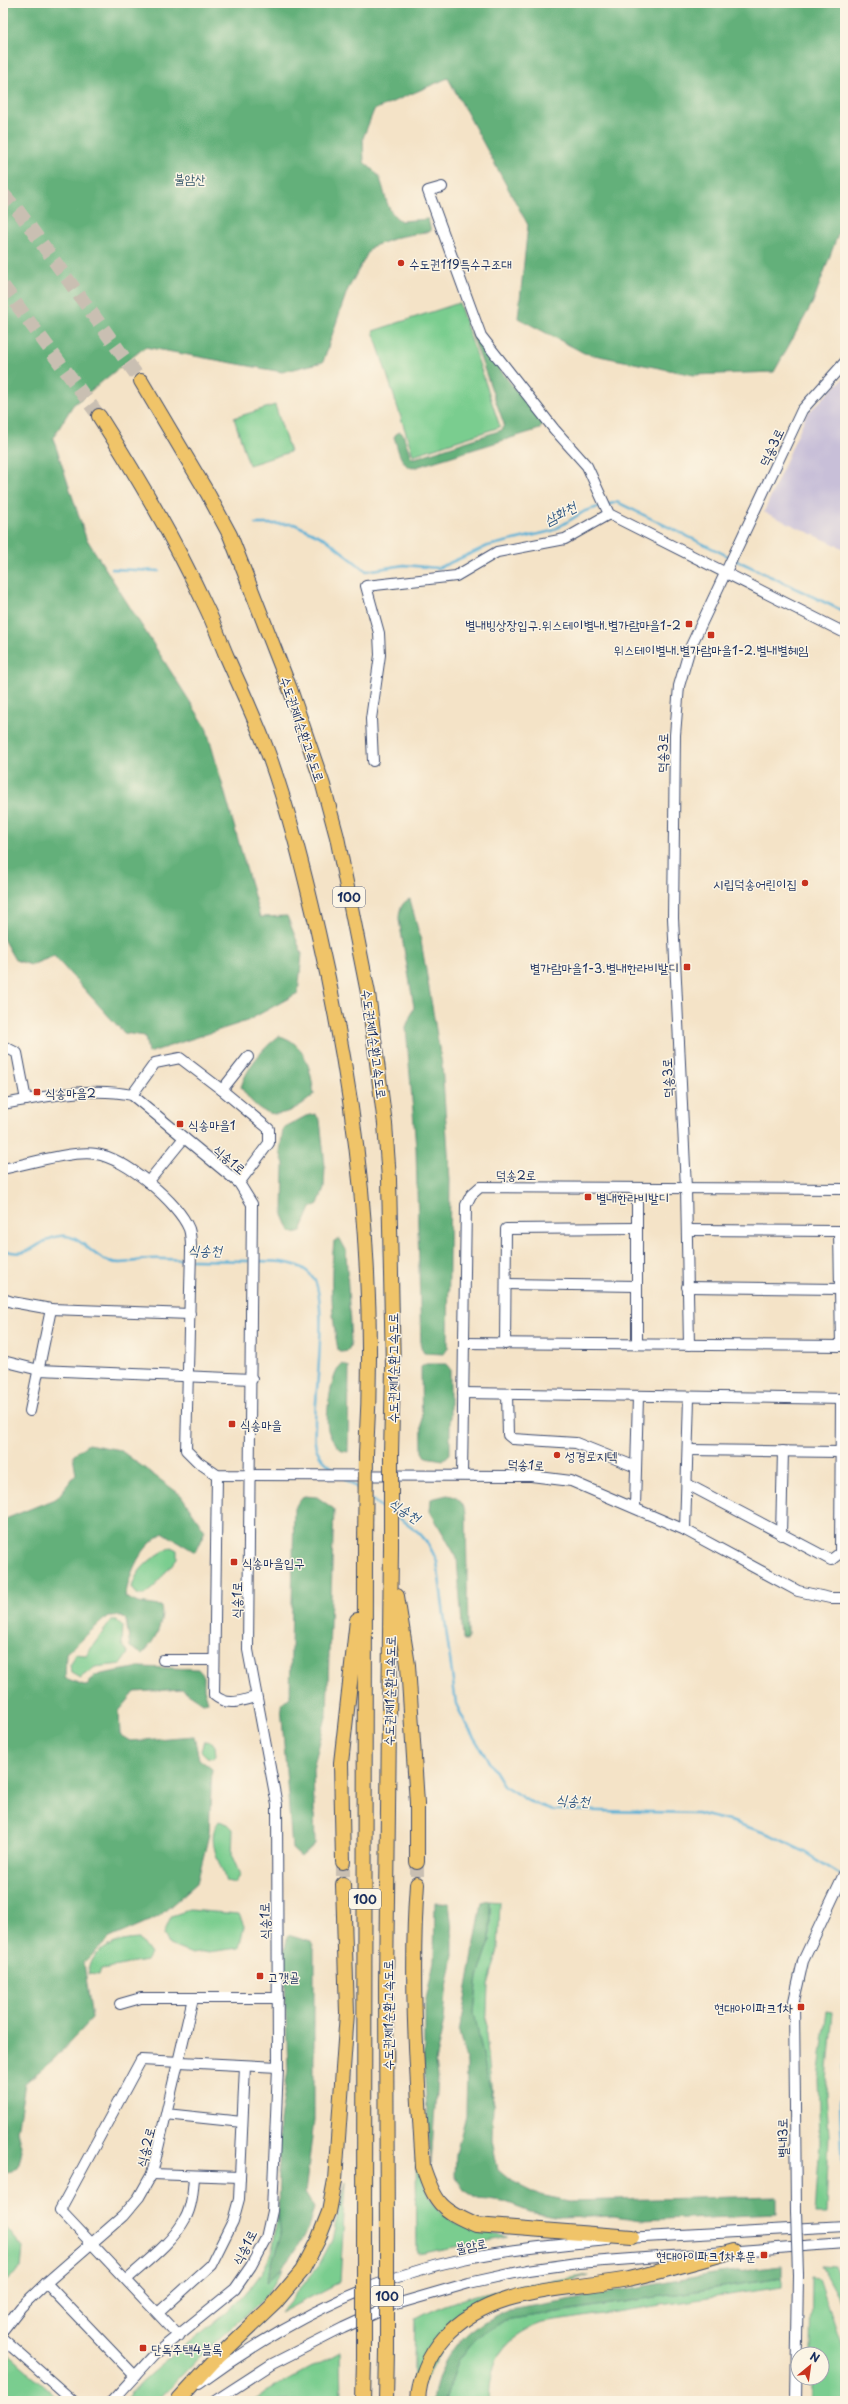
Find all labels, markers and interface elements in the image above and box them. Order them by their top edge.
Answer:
park label: 불암산 [174,169,206,188]
place label: 수도권119특수구조대 [409,254,512,273]
marker: 수도권119특수구조대 [396,258,406,268]
street label: 덕송3로 [754,425,788,469]
water label: 삼화천 [540,495,581,530]
place label: 별내빙상장입구.위스테이별내.별가람마을1-2 [465,615,681,634]
marker: 별내빙상장입구.위스테이별내.별가람마을1-2 [684,619,694,629]
marker: 위스테이별내.별가람마을1-2.별내별헤임 [706,630,716,640]
place label: 위스테이별내.별가람마을1-2.별내별헤임 [613,640,809,659]
street label: 수도권제1순환고속도로 [276,674,330,784]
street label: 덕송3로 [652,733,672,773]
place label: 시립덕송어린이집 [713,874,797,893]
marker: 시립덕송어린이집 [800,878,810,888]
road number: 100 [333,887,365,907]
place label: 별가람마을1-3.별내한라비발디 [530,958,679,977]
marker: 별가람마을1-3.별내한라비발디 [682,962,692,972]
street label: 수도권제1순환고속도로 [358,988,392,1100]
street label: 덕송3로 [656,1058,678,1098]
place label: 식송마을2 [45,1083,96,1102]
marker: 식송마을2 [32,1087,42,1097]
place label: 식송마을1 [188,1115,236,1134]
marker: 식송마을1 [175,1119,185,1129]
street label: 식송1로 [210,1140,250,1178]
street label: 덕송2로 [496,1165,536,1184]
place label: 별내한라비발디 [596,1188,669,1207]
marker: 별내한라비발디 [583,1192,593,1202]
water label: 식송천 [188,1239,224,1261]
street label: 수도권제1순환고속도로 [383,1313,402,1423]
place label: 식송마을 [240,1415,282,1434]
marker: 식송마을 [227,1419,237,1429]
place label: 성경로지텍 [565,1446,617,1465]
marker: 성경로지텍 [552,1450,562,1460]
street label: 덕송1로 [507,1454,545,1474]
water label: 식송천 [385,1492,426,1529]
place label: 식송마을입구 [242,1553,305,1572]
marker: 식송마을입구 [229,1557,239,1567]
street label: 식송1로 [226,1581,246,1619]
street label: 수도권제1순환고속도로 [379,1636,399,1746]
water label: 식송천 [556,1789,592,1811]
road number: 100 [349,1889,381,1909]
street label: 식송1로 [254,1902,274,1940]
street label: 수도권제1순환고속도로 [378,1960,397,2070]
place label: 고갯골 [268,1967,299,1986]
marker: 고갯골 [255,1971,265,1981]
place label: 현대아이파크1차 [714,1998,794,2017]
marker: 현대아이파크1차 [796,2002,806,2012]
street label: 별내3로 [772,2118,792,2158]
street label: 식송2로 [131,2125,159,2169]
street label: 식송1로 [227,2226,261,2268]
street label: 불암로 [454,2233,488,2257]
place label: 현대아이파크1차후문 [656,2246,756,2265]
marker: 현대아이파크1차후문 [759,2250,769,2260]
road number: 100 [371,2286,403,2306]
place label: 단독주택4블록 [151,2339,222,2358]
marker: 단독주택4블록 [138,2343,148,2353]
north arrow [790,2346,830,2386]
text: N [807,2347,823,2367]

